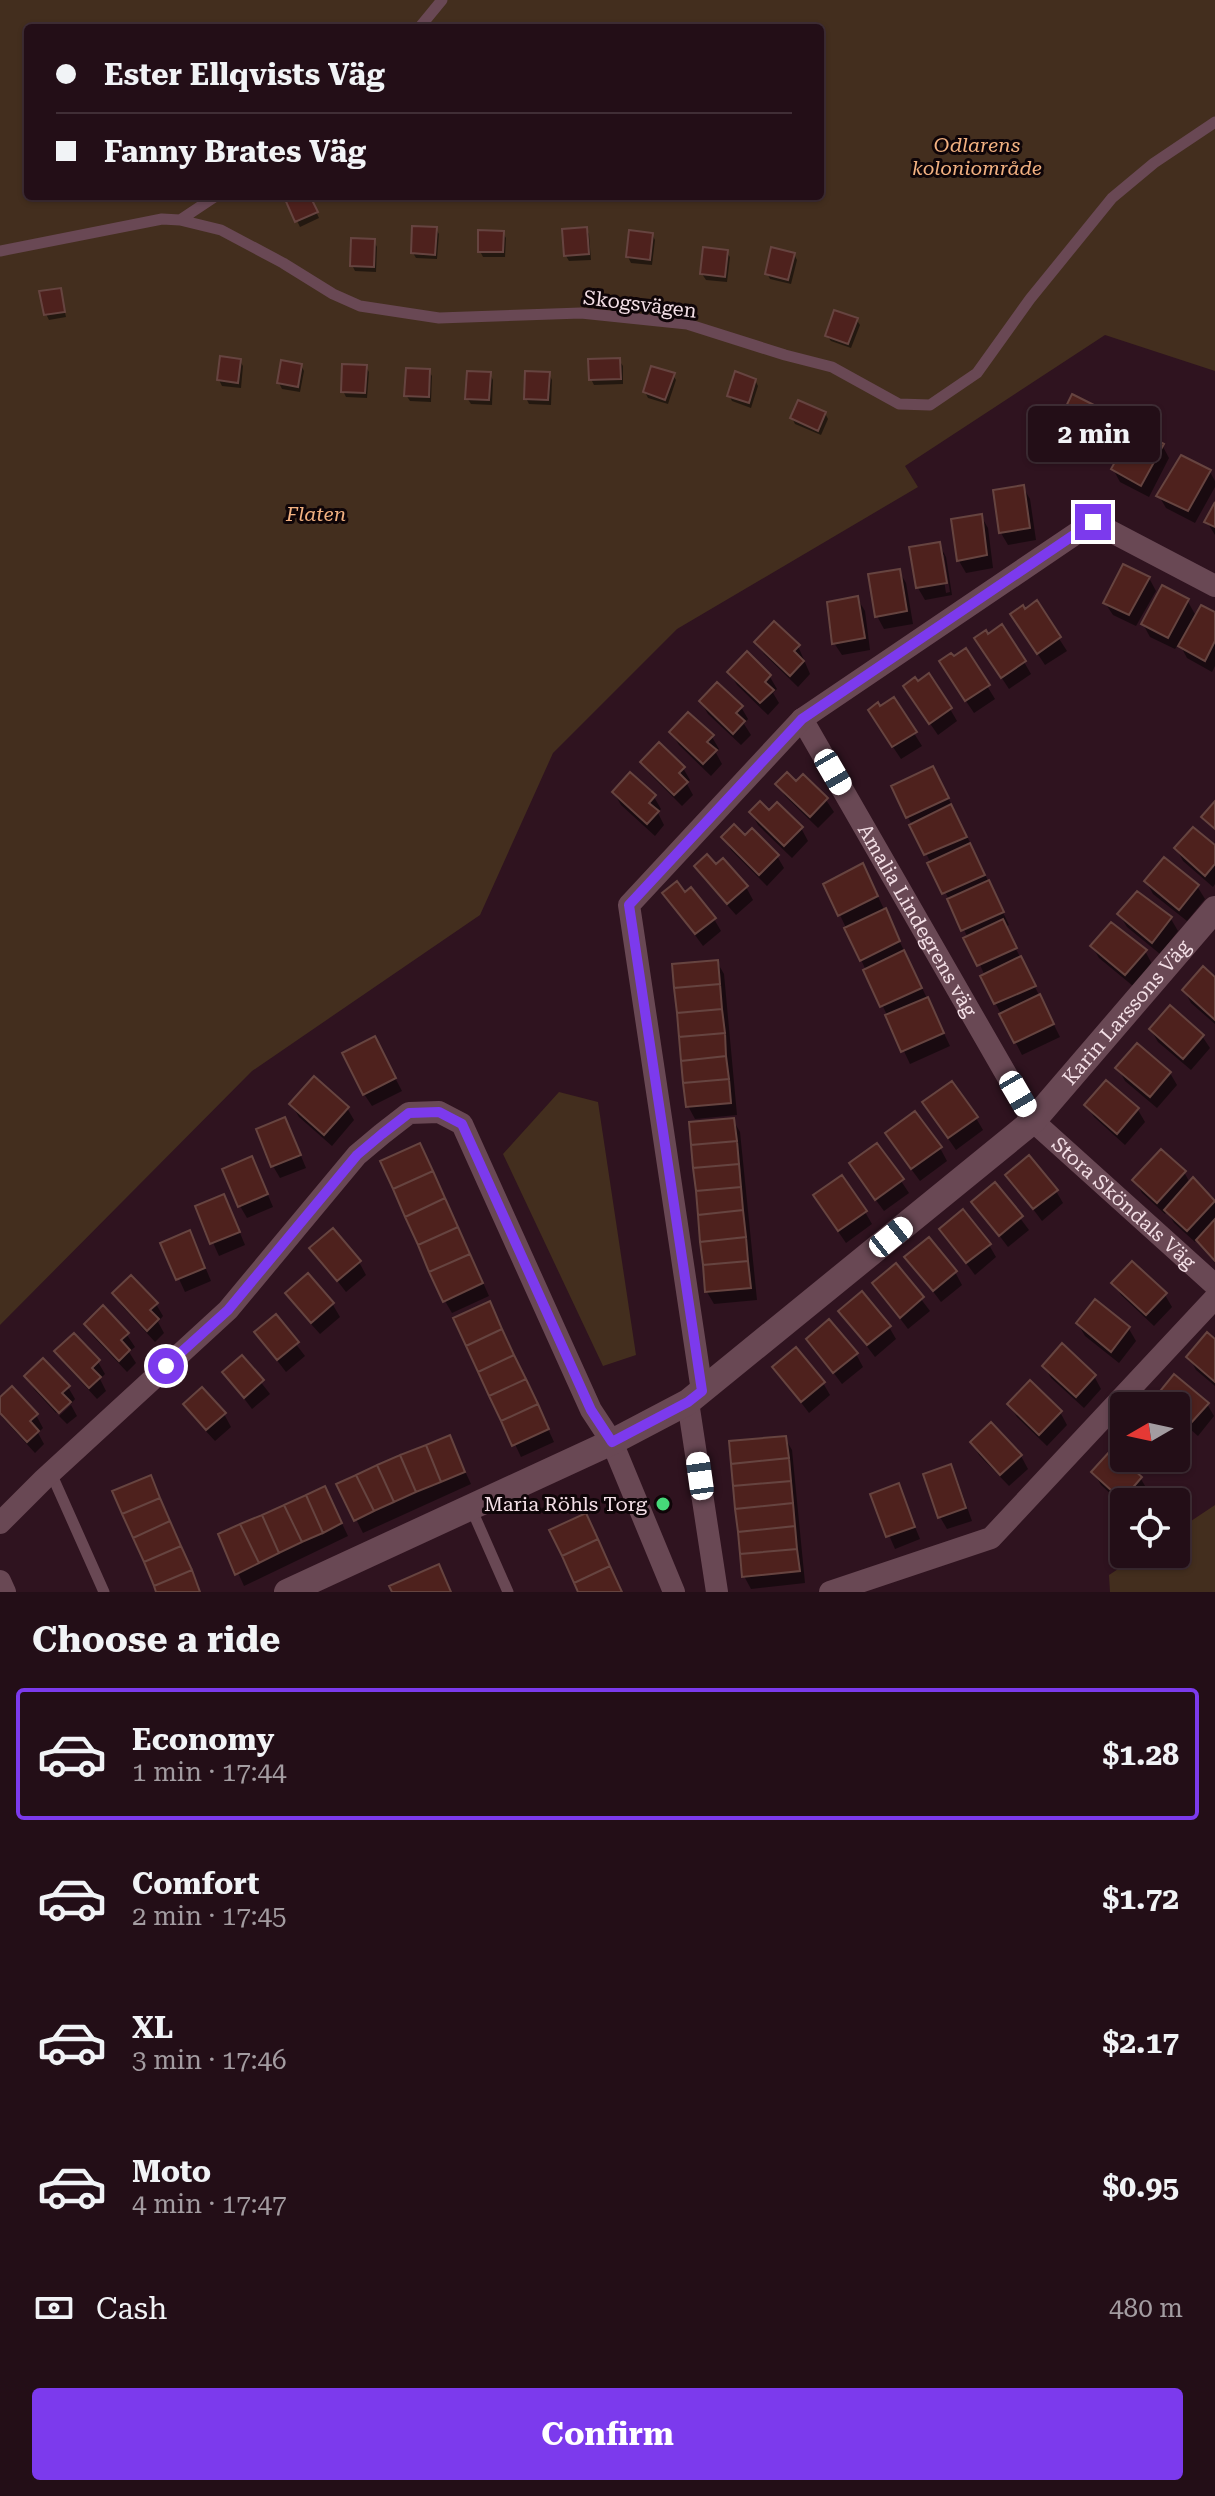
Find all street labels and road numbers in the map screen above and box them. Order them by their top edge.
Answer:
street label: Skogsvägen [582,285,698,323]
street label: Amalia Lindegrens väg [853,820,983,1021]
street label: Karin Larssons Väg [1057,934,1196,1090]
street label: Stora Sköndals Väg [1047,1132,1201,1274]

